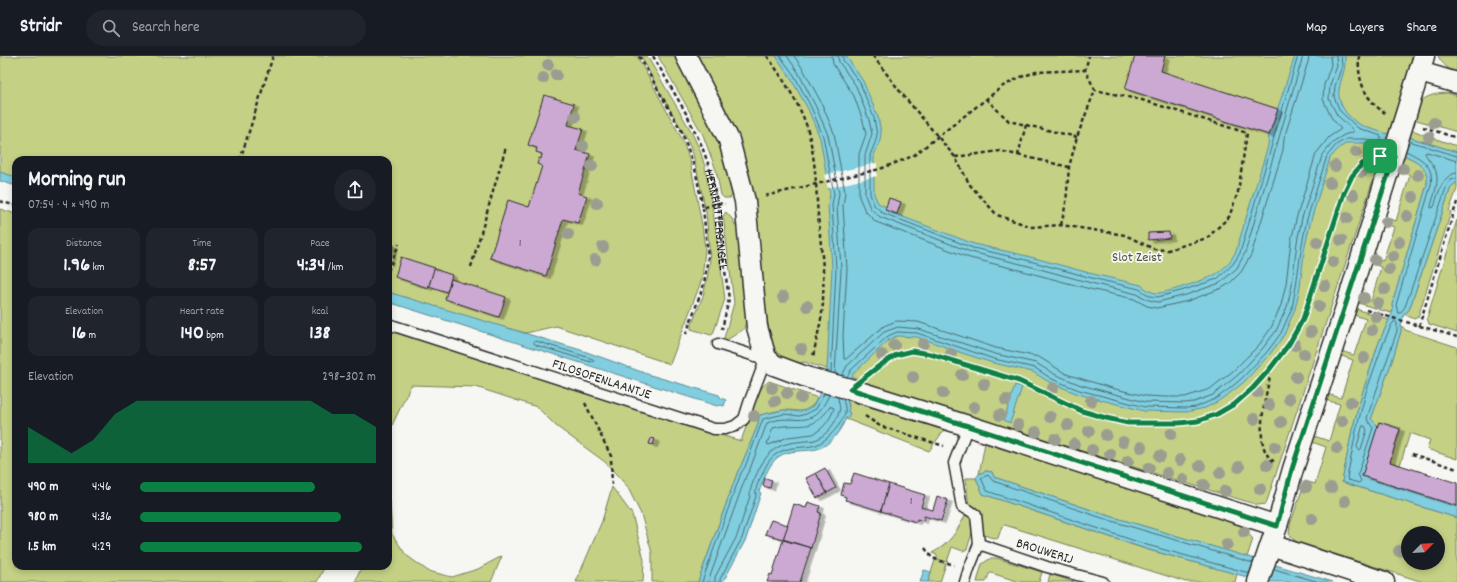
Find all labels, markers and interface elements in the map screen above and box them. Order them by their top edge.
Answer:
search box [86,10,366,46]
text: Stridr [20,14,62,41]
icon: search [100,17,122,39]
text: Search here [132,17,200,39]
text: Map [1306,18,1327,38]
text: Layers [1349,18,1384,38]
text: Share [1406,18,1437,38]
pin [1363,139,1397,173]
icon: arrive [1369,145,1391,167]
text: Morning run [28,165,126,196]
street label: HERNHUTTERSINGEL [698,167,733,272]
button: share [334,169,376,211]
text: 07:54 · 4 × 490 m [28,196,109,215]
house number: 1 [519,235,521,252]
text: Distance [66,236,102,252]
text: Time [193,236,211,252]
text: Pace [310,236,330,252]
park label: Slot Zeist [1112,248,1162,268]
text: 1.96 [63,252,90,280]
text: 8:57 [188,252,216,280]
text: 4:34 [297,252,326,280]
text: km [90,260,105,276]
text: /km [326,260,343,276]
text: Elevation [65,304,103,320]
text: Heart rate [180,304,224,320]
text: kcal [312,304,328,320]
text: 16 [72,320,86,348]
text: 140 [180,320,204,348]
text: 138 [309,320,331,348]
text: m [86,328,96,344]
text: bpm [204,328,224,344]
street label: FILOSOFENLAANTJE [549,354,654,406]
text: Elevation [28,368,73,387]
text: 298–302 m [322,368,376,387]
text: 490 m [28,478,58,497]
text: 4:46 [92,478,111,497]
house number: 1 [910,493,912,510]
text: 980 m [28,508,58,527]
text: 4:36 [92,508,112,527]
north arrow [1401,526,1445,570]
map controls [1401,526,1445,570]
street label: BROUWERIJ [1013,534,1075,570]
text: 1.5 km [28,538,56,557]
text: 4:29 [92,538,111,557]

